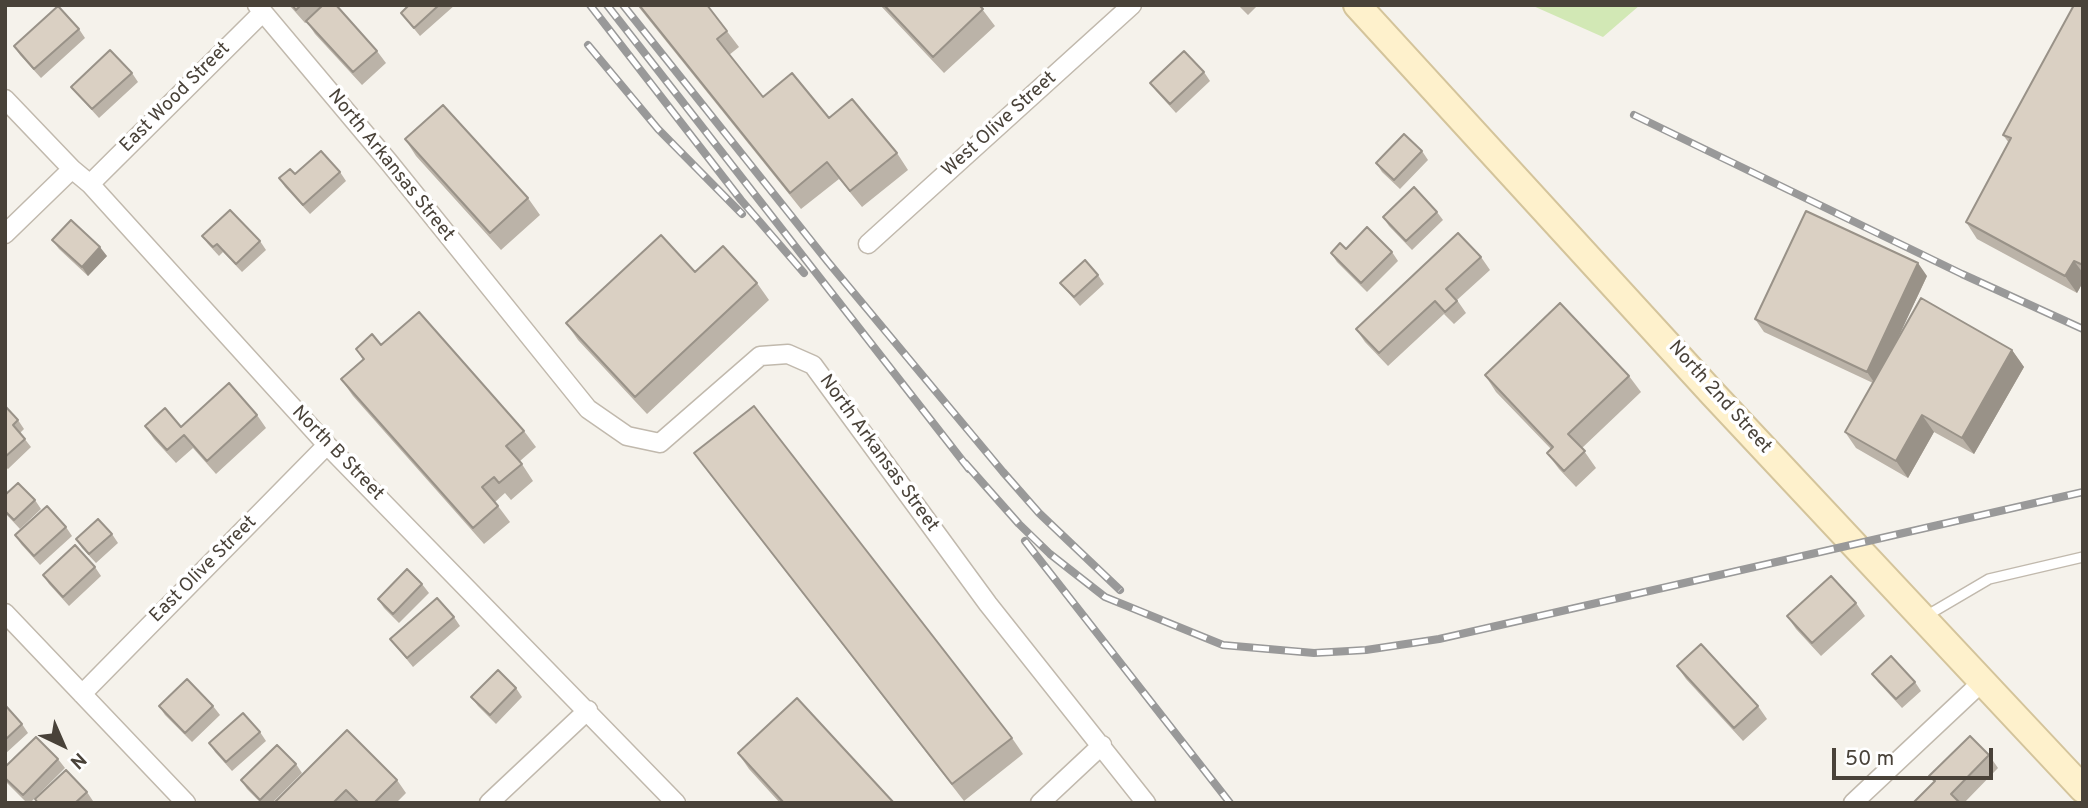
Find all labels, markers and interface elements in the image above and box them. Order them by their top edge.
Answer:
street label: East Wood Street [116,38,236,158]
street label: West Olive Street [938,68,1062,182]
street label: North Arkansas Street [322,85,458,247]
street label: North 2nd Street [1662,337,1776,459]
street label: North Arkansas Street [813,371,943,537]
street label: North B Street [286,402,388,506]
street label: East Olive Street [146,512,262,628]
north arrow [28,710,98,780]
scale bar [1836,734,1997,778]
text: 50 m [1845,746,1894,773]
text: N [64,747,91,773]

